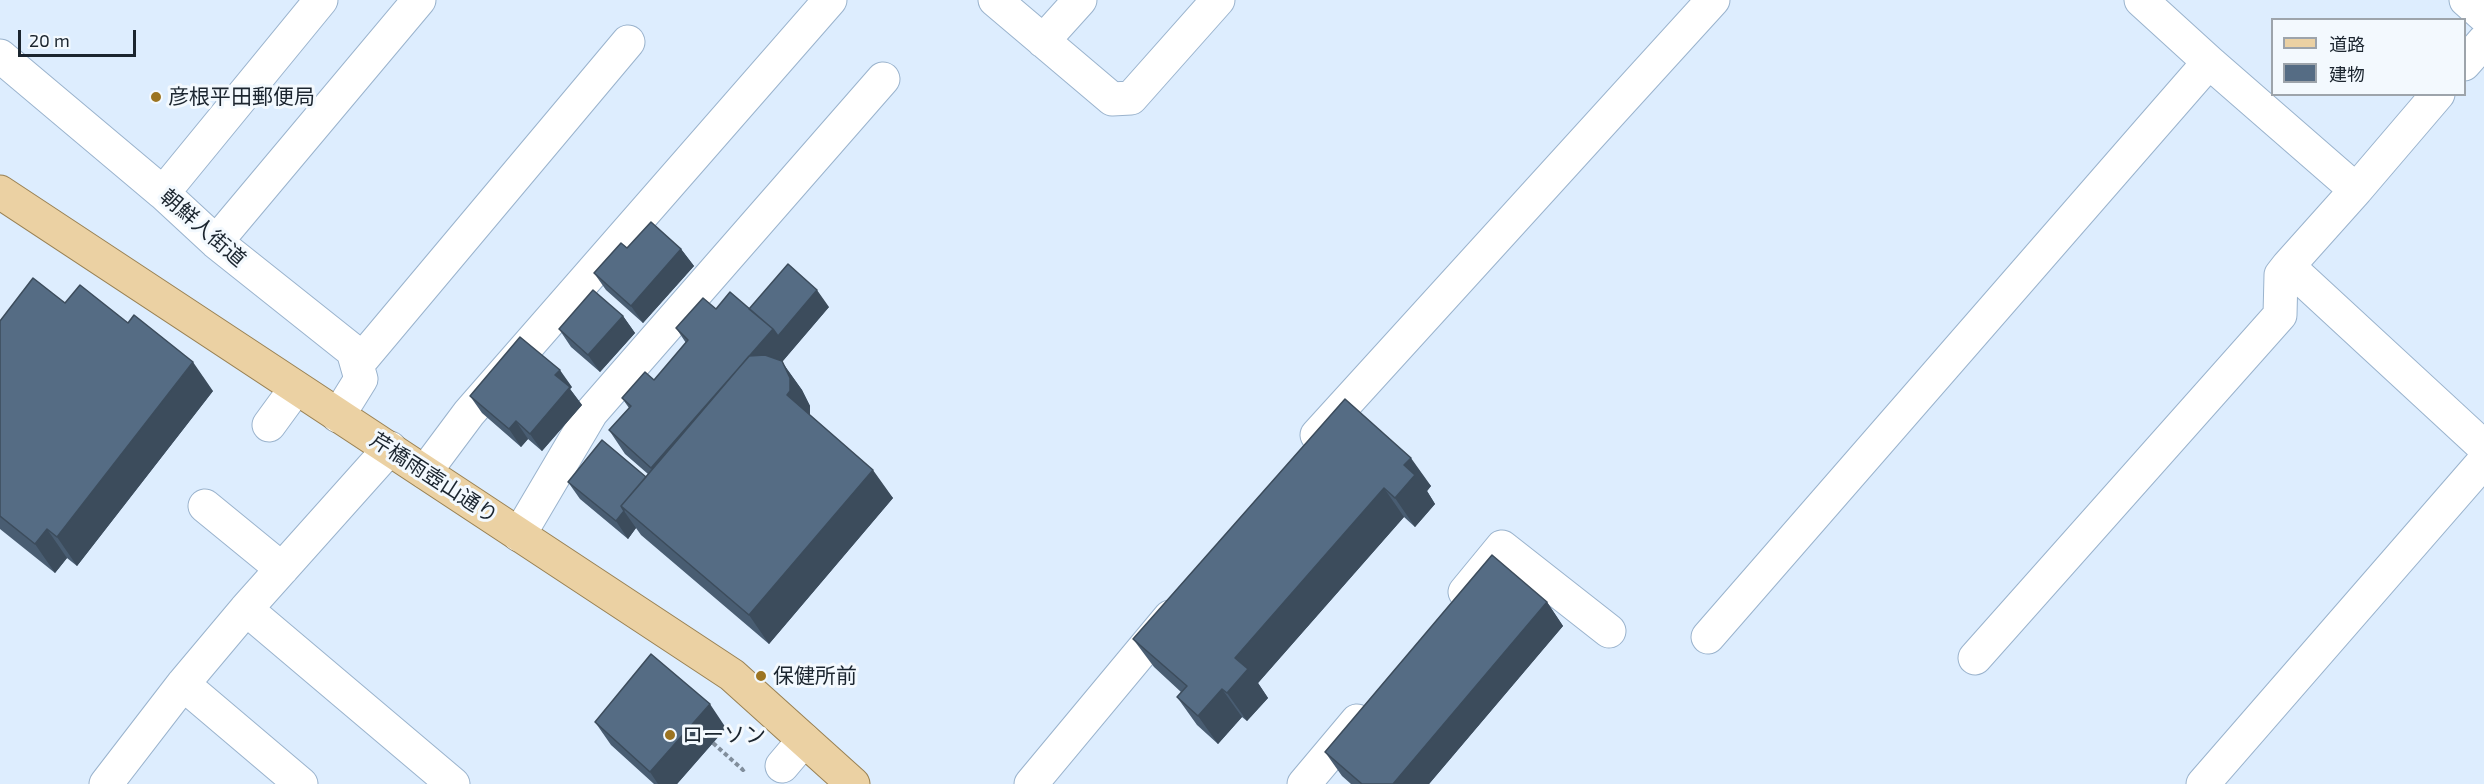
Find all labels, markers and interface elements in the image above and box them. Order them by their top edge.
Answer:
scale bar [21,18,140,56]
legend [2271,18,2466,96]
text: 20 m [29,29,70,51]
text: 道路 [2329,33,2365,55]
text: 建物 [2329,63,2365,85]
place label: 彦根平田郵便局 [168,84,315,110]
marker: 彦根平田郵便局 [149,90,163,104]
street label: 朝鮮人街道 [155,184,251,272]
street label: 芹橋雨壺山通り [365,427,503,529]
place label: 保健所前 [773,663,857,689]
marker: 保健所前 [754,669,768,683]
place label: ローソン [682,722,766,748]
marker: ローソン [663,728,677,742]

